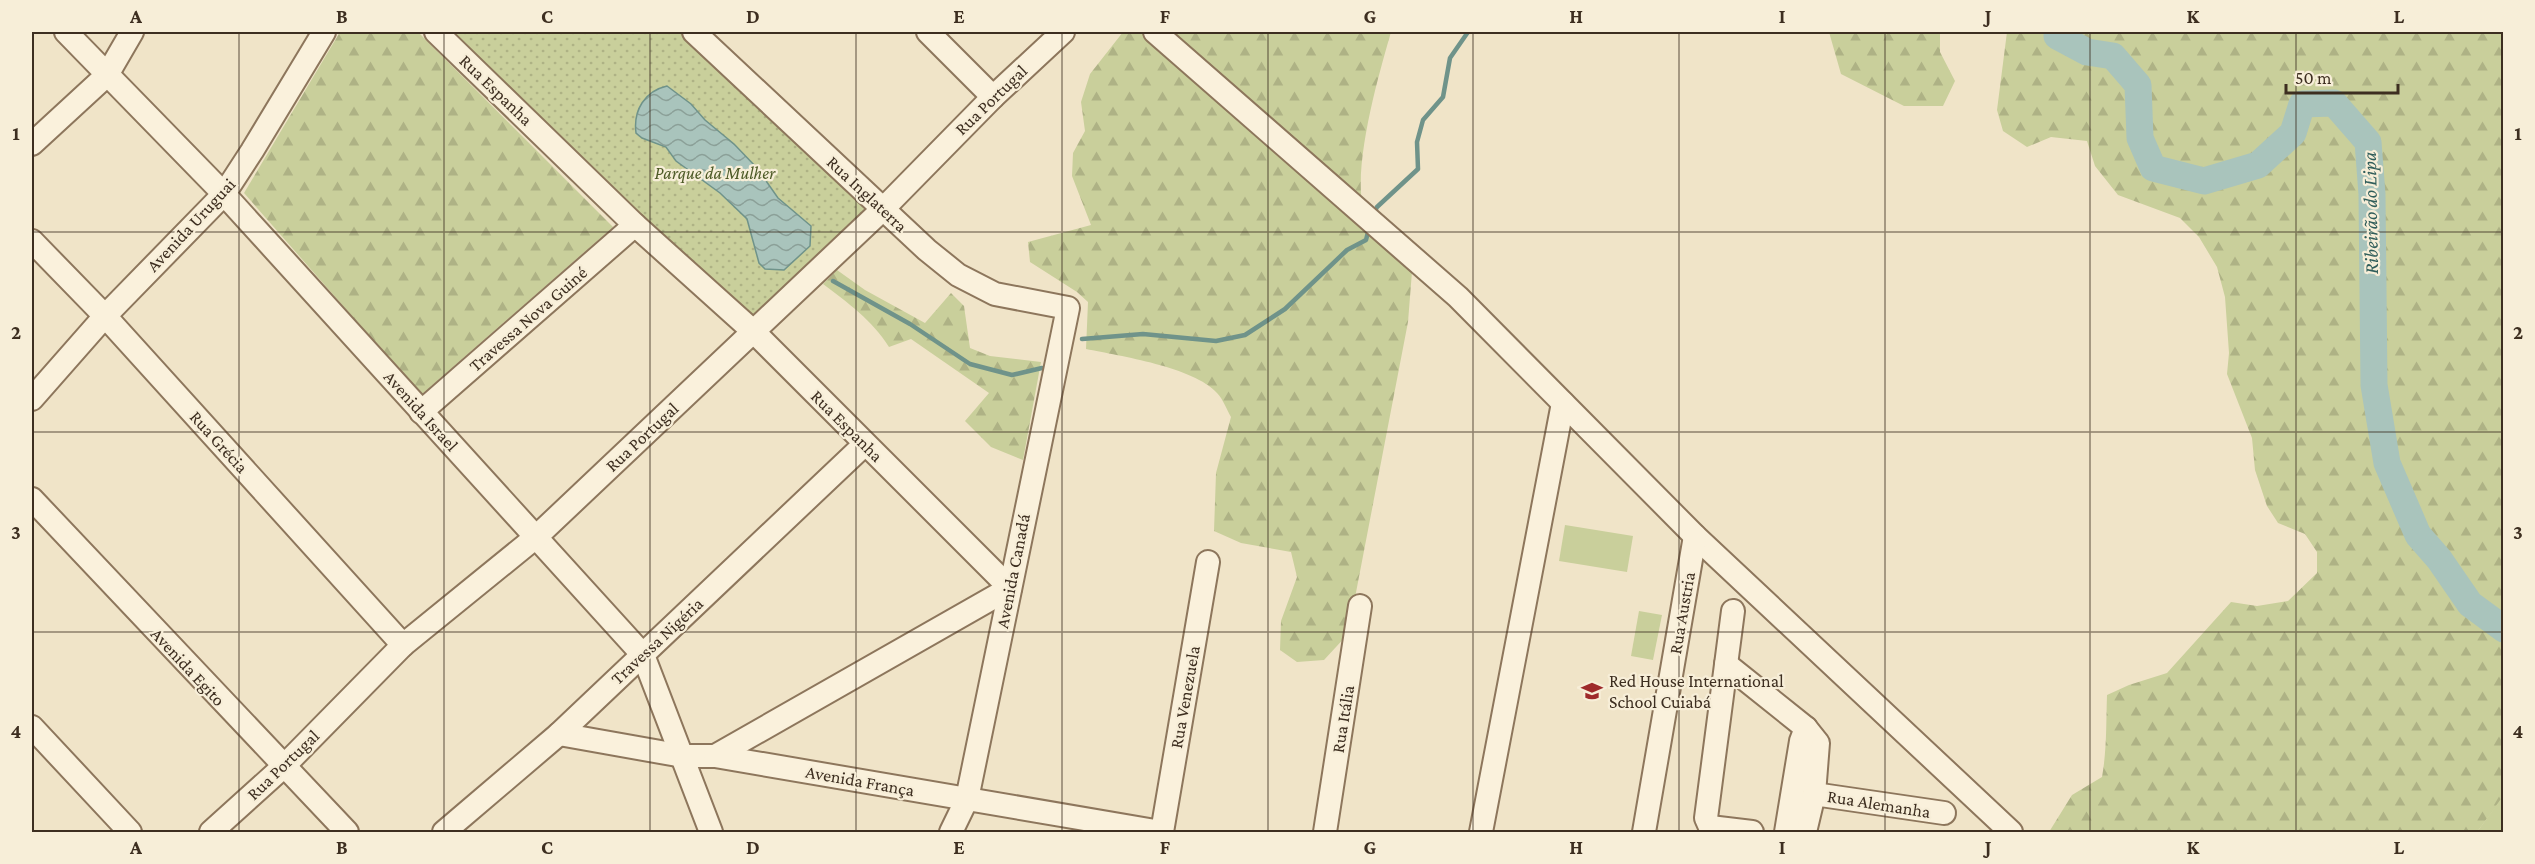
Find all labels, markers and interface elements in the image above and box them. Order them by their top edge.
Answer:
text: A [129,5,143,27]
text: B [336,5,348,27]
text: C [541,5,553,27]
text: D [746,5,760,27]
text: E [953,5,965,27]
text: F [1160,5,1171,27]
text: G [1364,5,1377,27]
text: H [1569,5,1583,27]
text: I [1779,5,1786,27]
text: J [1983,5,1992,27]
text: K [2187,5,2201,27]
text: L [2394,5,2405,27]
street label: Rua Espanha [455,50,537,130]
scale bar [2286,57,2398,95]
street label: Rua Portugal [951,61,1031,139]
text: 50 m [2295,68,2332,88]
text: 1 [12,122,20,144]
text: 1 [2514,122,2522,144]
street label: Rua Inglaterra [823,152,911,236]
water label: Ribeirão do Lipa [2358,152,2383,274]
park label: Parque da Mulher [655,163,776,183]
street label: Avenida Uruguai [143,174,240,276]
street label: Travessa Nova Guiné [465,262,591,376]
text: 2 [11,321,21,343]
text: 2 [2513,321,2523,343]
street label: Avenida Israel [380,367,462,455]
street label: Rua Espanha [807,386,887,466]
street label: Rua Portugal [601,398,683,476]
street label: Rua Grécia [186,407,252,477]
street label: Avenida Canadá [992,512,1034,630]
text: 3 [11,521,21,543]
text: 3 [2513,521,2523,543]
street label: Rua Austria [1665,570,1699,656]
street label: Travessa Nigéria [607,593,707,689]
street label: Avenida Egito [147,624,229,710]
street label: Rua Venezuela [1166,644,1204,750]
place label: Red House International School Cuiabá [1609,671,1784,712]
school or university icon: Red House International School Cuiabá [1580,679,1604,703]
street label: Rua Itália [1328,684,1358,754]
text: 4 [11,720,22,742]
text: 4 [2513,720,2524,742]
street label: Rua Portugal [243,726,323,804]
street label: Avenida França [804,762,916,800]
street label: Rua Alemanha [1826,786,1932,822]
text: A [129,836,143,858]
text: B [336,836,348,858]
text: C [541,836,553,858]
text: D [746,836,760,858]
text: E [953,836,965,858]
text: F [1160,836,1171,858]
text: G [1364,836,1377,858]
text: H [1569,836,1583,858]
text: I [1779,836,1786,858]
text: J [1983,836,1992,858]
text: K [2187,836,2201,858]
text: L [2394,836,2405,858]

